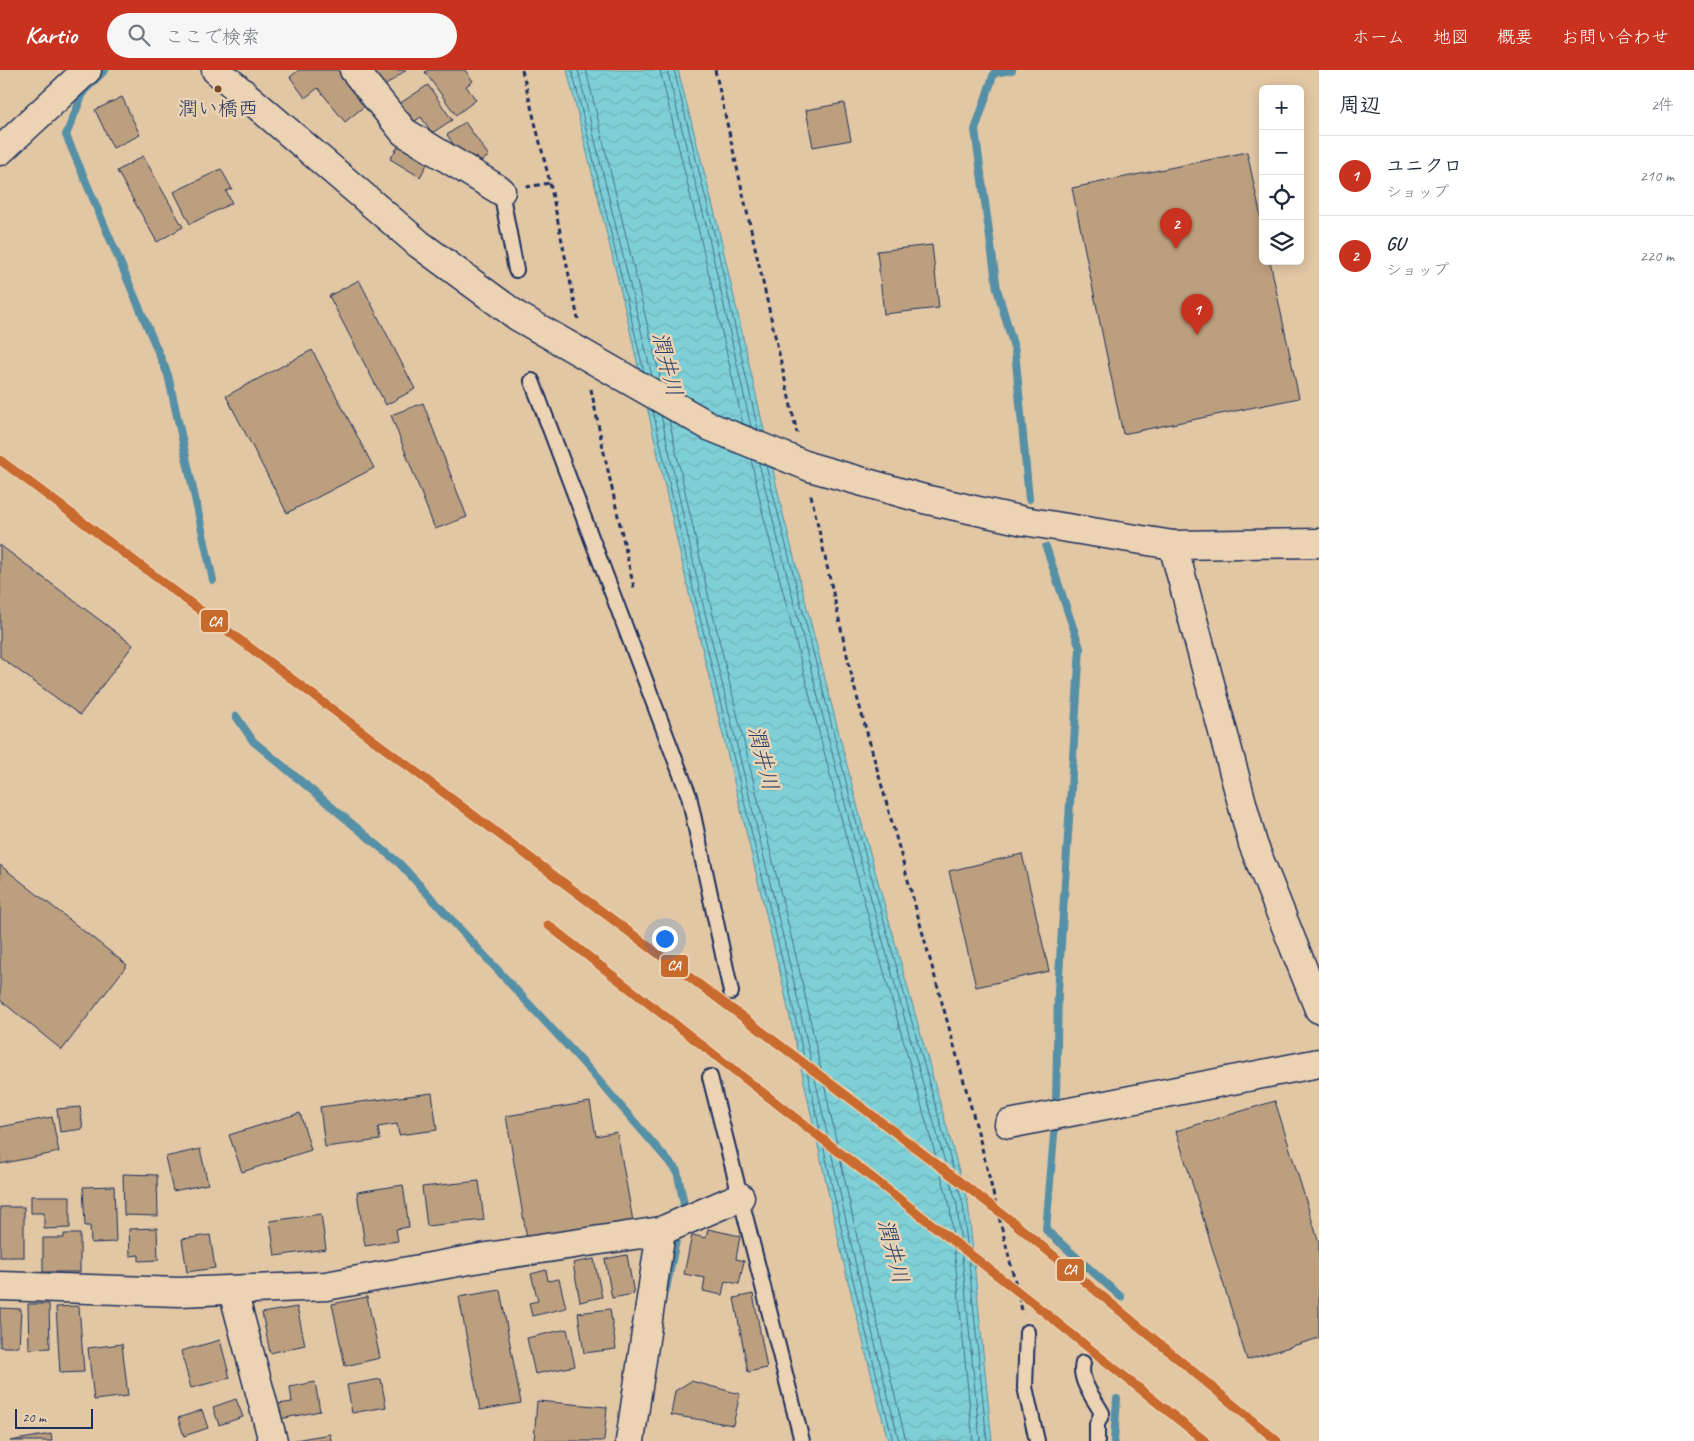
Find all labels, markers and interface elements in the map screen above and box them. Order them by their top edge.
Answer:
search box [107,13,457,58]
text: Kartio [25,20,77,50]
icon: search [125,21,153,49]
text: ここで検索 [165,25,260,49]
text: ホーム [1352,26,1405,48]
text: 地図 [1433,26,1469,48]
text: 概要 [1497,26,1533,48]
text: お問い合わせ [1561,26,1669,48]
marker: 潤い橋西 [213,84,223,94]
map controls [1259,85,1304,265]
button: + [1259,85,1304,130]
text: 周辺 [1339,92,1381,118]
text: 2件 [1651,95,1674,115]
place label: 潤い橋西 [178,96,258,121]
button: − [1259,130,1304,175]
text: ユニクロ [1386,154,1462,178]
text: 1 [1351,166,1359,186]
text: 210 m [1640,166,1674,186]
button: locate [1259,175,1304,220]
text: ショップ [1386,182,1449,202]
pin: 2 [1160,208,1192,249]
button: layers [1259,220,1304,265]
text: GU [1386,232,1404,256]
text: 2 [1351,246,1359,266]
text: 220 m [1640,246,1674,266]
text: ショップ [1386,260,1449,280]
pin: 1 [1181,294,1213,335]
water label: 潤井川 [645,329,689,400]
line badge: CA [200,609,229,633]
text: CA [208,613,223,630]
water label: 潤井川 [741,723,785,794]
your location [652,926,678,952]
line badge: CA [660,954,689,978]
text: CA [667,957,682,974]
water label: 潤井川 [871,1216,915,1287]
line badge: CA [1056,1258,1085,1282]
text: CA [1063,1261,1078,1278]
scale bar [15,1406,92,1429]
text: 20 m [22,1409,46,1426]

